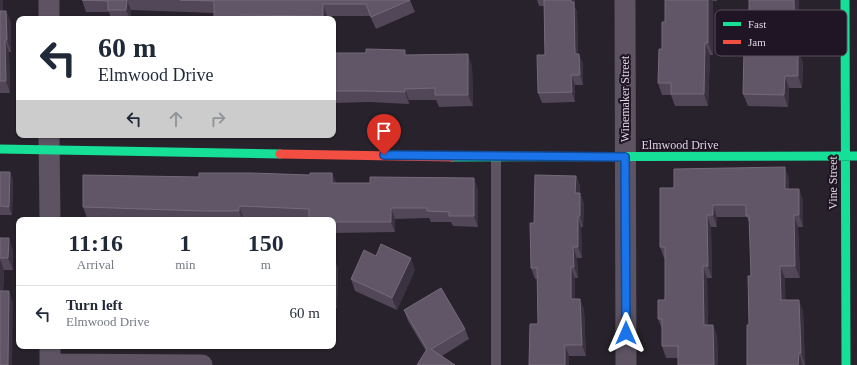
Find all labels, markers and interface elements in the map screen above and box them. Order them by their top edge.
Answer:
legend [715,10,847,56]
text: Fast [748,18,766,30]
icon: left [32,32,84,84]
text: 60 m [98,32,156,63]
text: Jam [748,36,766,48]
street label: Winemaker Street [618,55,632,142]
text: Elmwood Drive [98,65,213,85]
icon: left [123,108,145,130]
icon: ahead [165,108,187,130]
icon: right [207,108,229,130]
pin [367,114,401,155]
icon: arrive [373,120,395,142]
street label: Elmwood Drive [642,138,719,152]
street label: Vine Street [826,156,840,210]
text: 11:16 [68,230,123,256]
text: 1 [179,230,191,256]
text: 150 [248,230,284,256]
text: Arrival [77,257,114,272]
text: min [175,257,195,272]
text: m [261,257,271,272]
text: Turn left [66,297,123,313]
icon: left [32,303,54,325]
text: 60 m [290,305,320,321]
position arrow [605,312,647,354]
text: Elmwood Drive [66,314,149,329]

